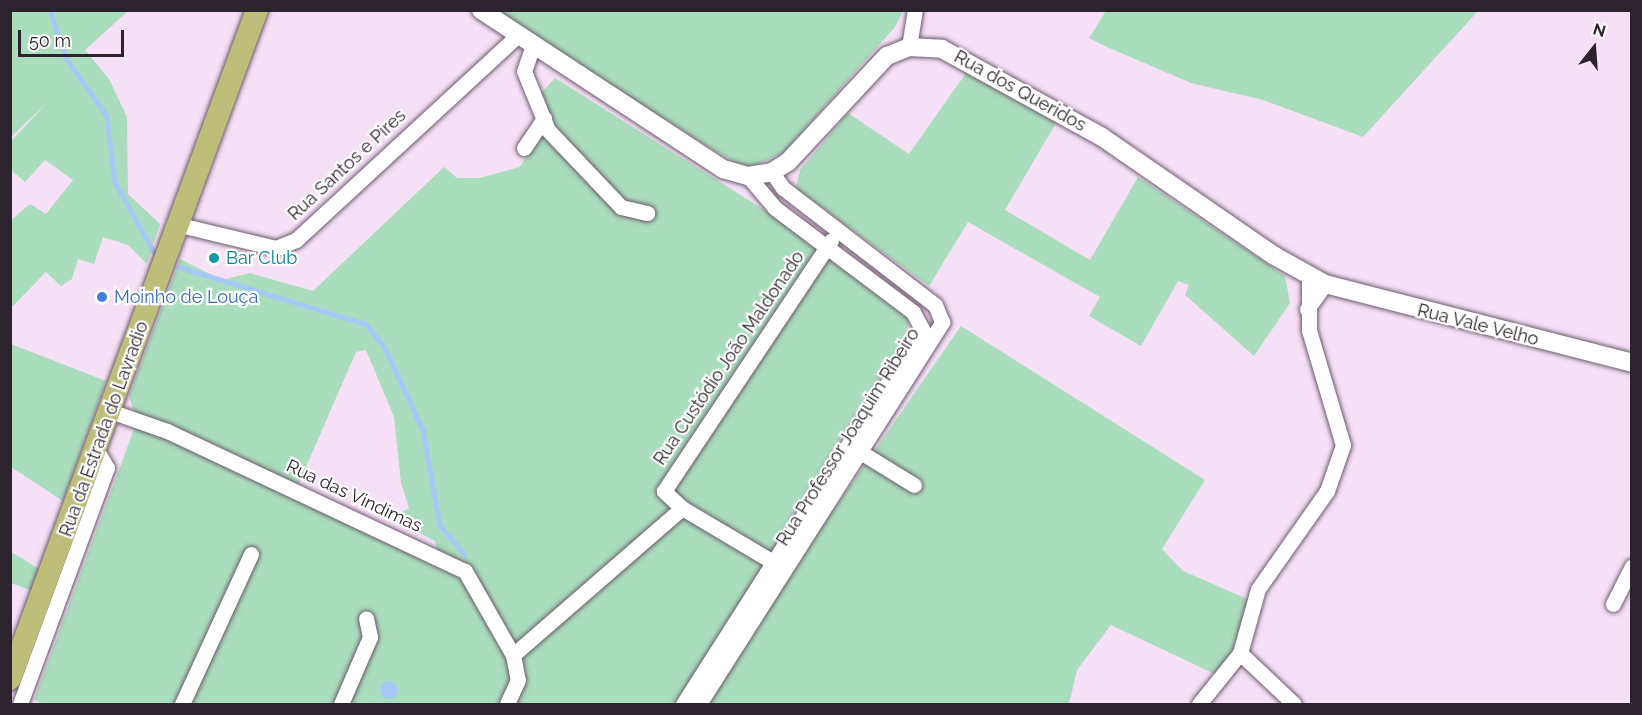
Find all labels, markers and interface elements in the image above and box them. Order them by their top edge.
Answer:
scale bar [21,18,128,56]
north arrow [1564,18,1624,78]
text: N [1591,19,1608,41]
text: 50 m [29,30,71,51]
street label: Rua dos Queridos [950,46,1090,136]
street label: Rua Santos e Pires [284,105,410,225]
place label: Bar Club [226,247,298,269]
street label: Rua Custódio João Maldonado [649,247,809,469]
marker: Bar Club [207,251,221,265]
place label: Moinho de Louça [114,286,258,308]
marker: Moinho de Louça [95,290,109,304]
street label: Rua Vale Velho [1414,299,1542,351]
street label: Rua da Estrada do Lavradio [55,318,153,540]
street label: Rua Professor Joaquim Ribeiro [772,324,924,550]
street label: Rua das Vindimas [282,455,426,537]

